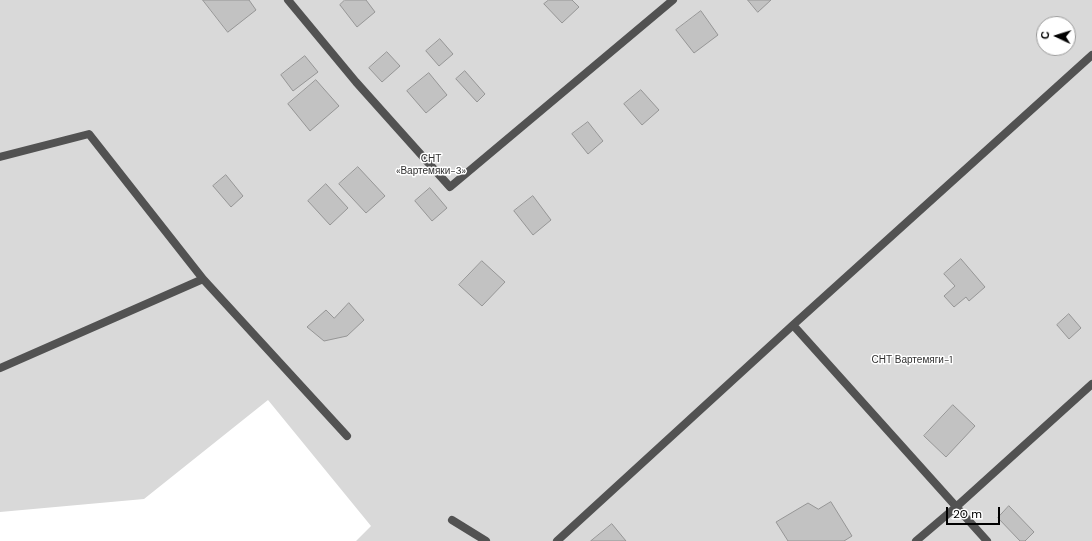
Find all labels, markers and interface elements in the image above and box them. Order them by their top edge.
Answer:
north arrow [1036,16,1076,56]
text: С [1038,31,1052,40]
park label: СНТ «Вартемяки-3» [396,153,466,176]
park label: СНТ Вартемяги-1 [872,354,952,366]
scale bar [948,499,1002,525]
text: 20 m [953,506,982,522]

